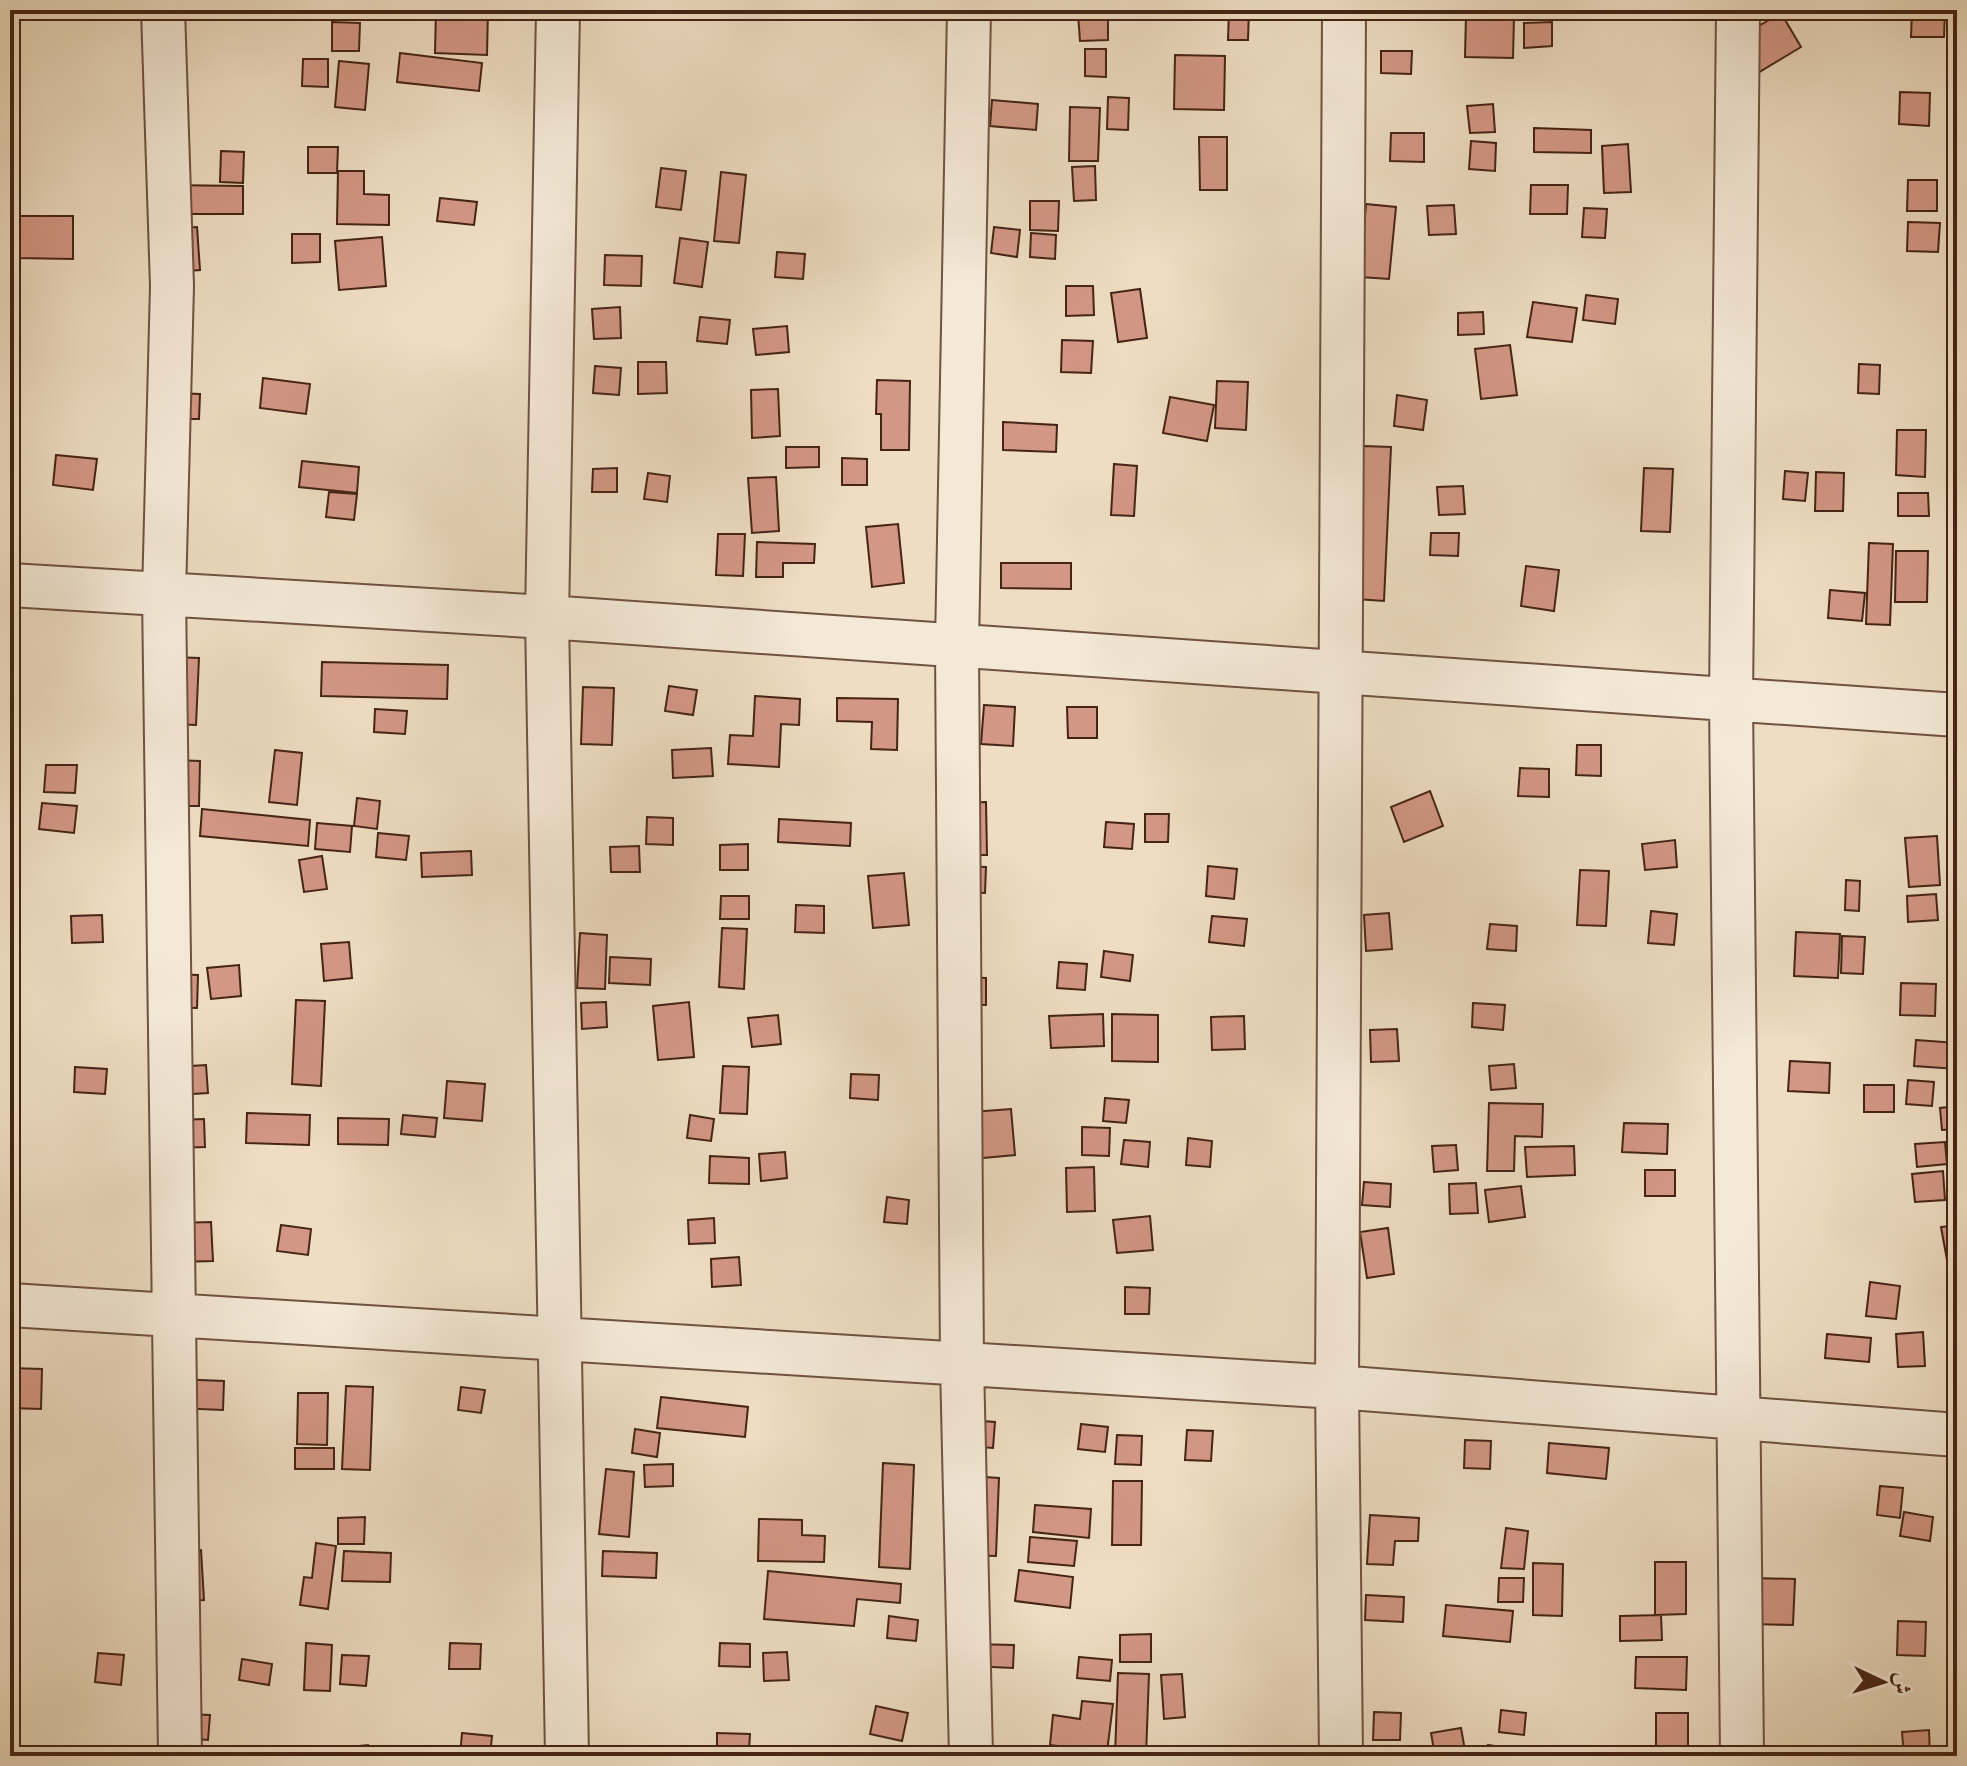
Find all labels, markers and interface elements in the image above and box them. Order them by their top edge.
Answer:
north arrow [1843,1642,1923,1722]
text: ش [1884,1671,1917,1695]

